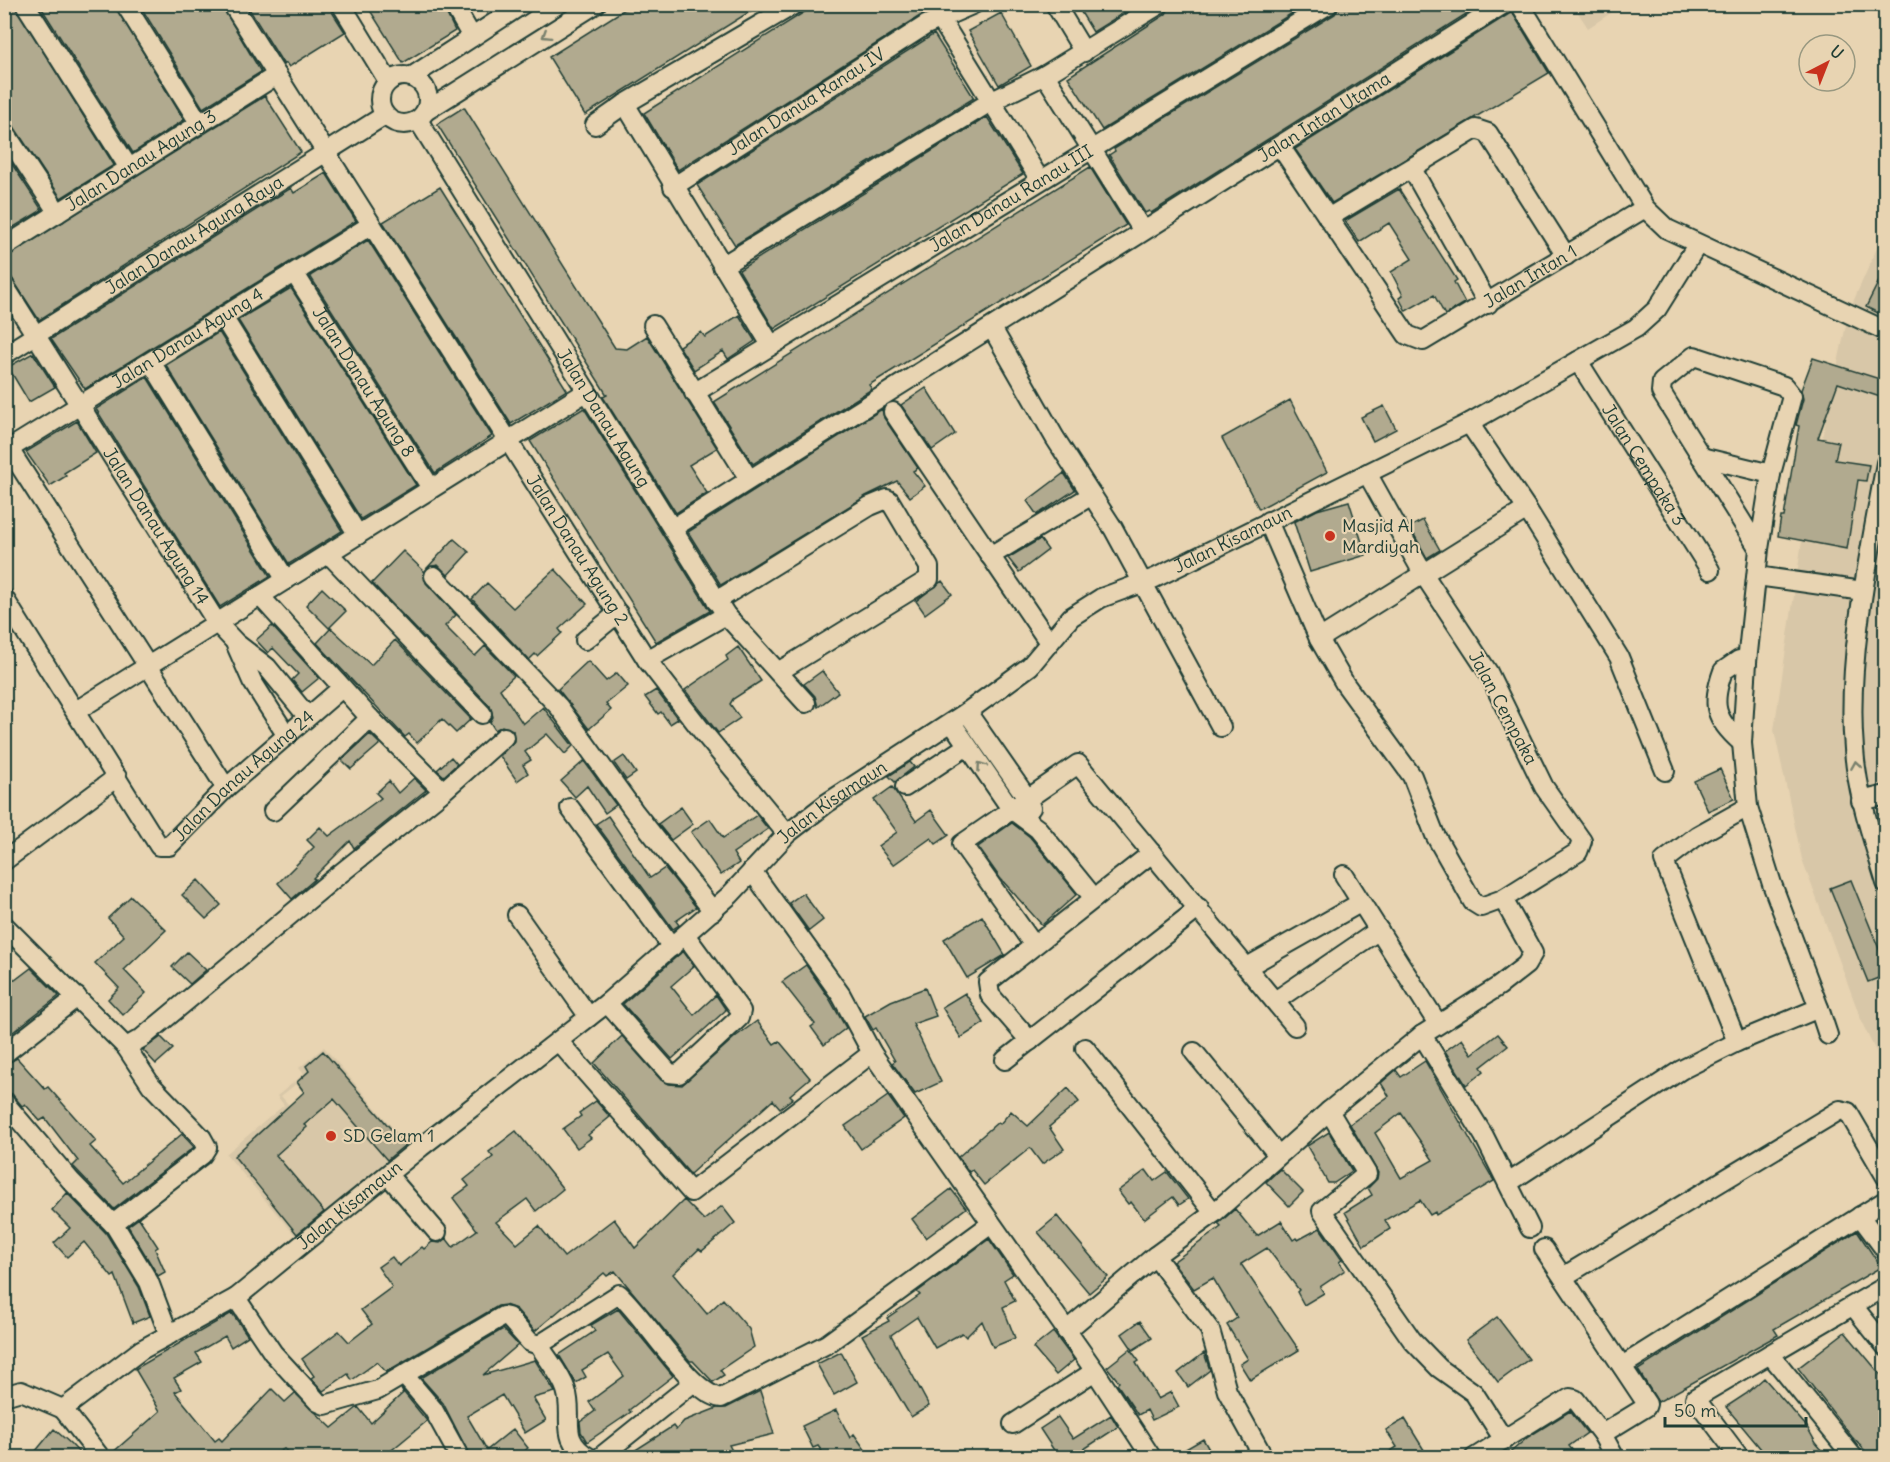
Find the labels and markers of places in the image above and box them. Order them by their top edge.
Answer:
place label: Masjid Al Mardiyah [1342,514,1419,558]
marker: Masjid Al Mardiyah [1323,529,1337,543]
place label: SD Gelam 1 [343,1124,434,1147]
marker: SD Gelam 1 [324,1129,338,1143]

